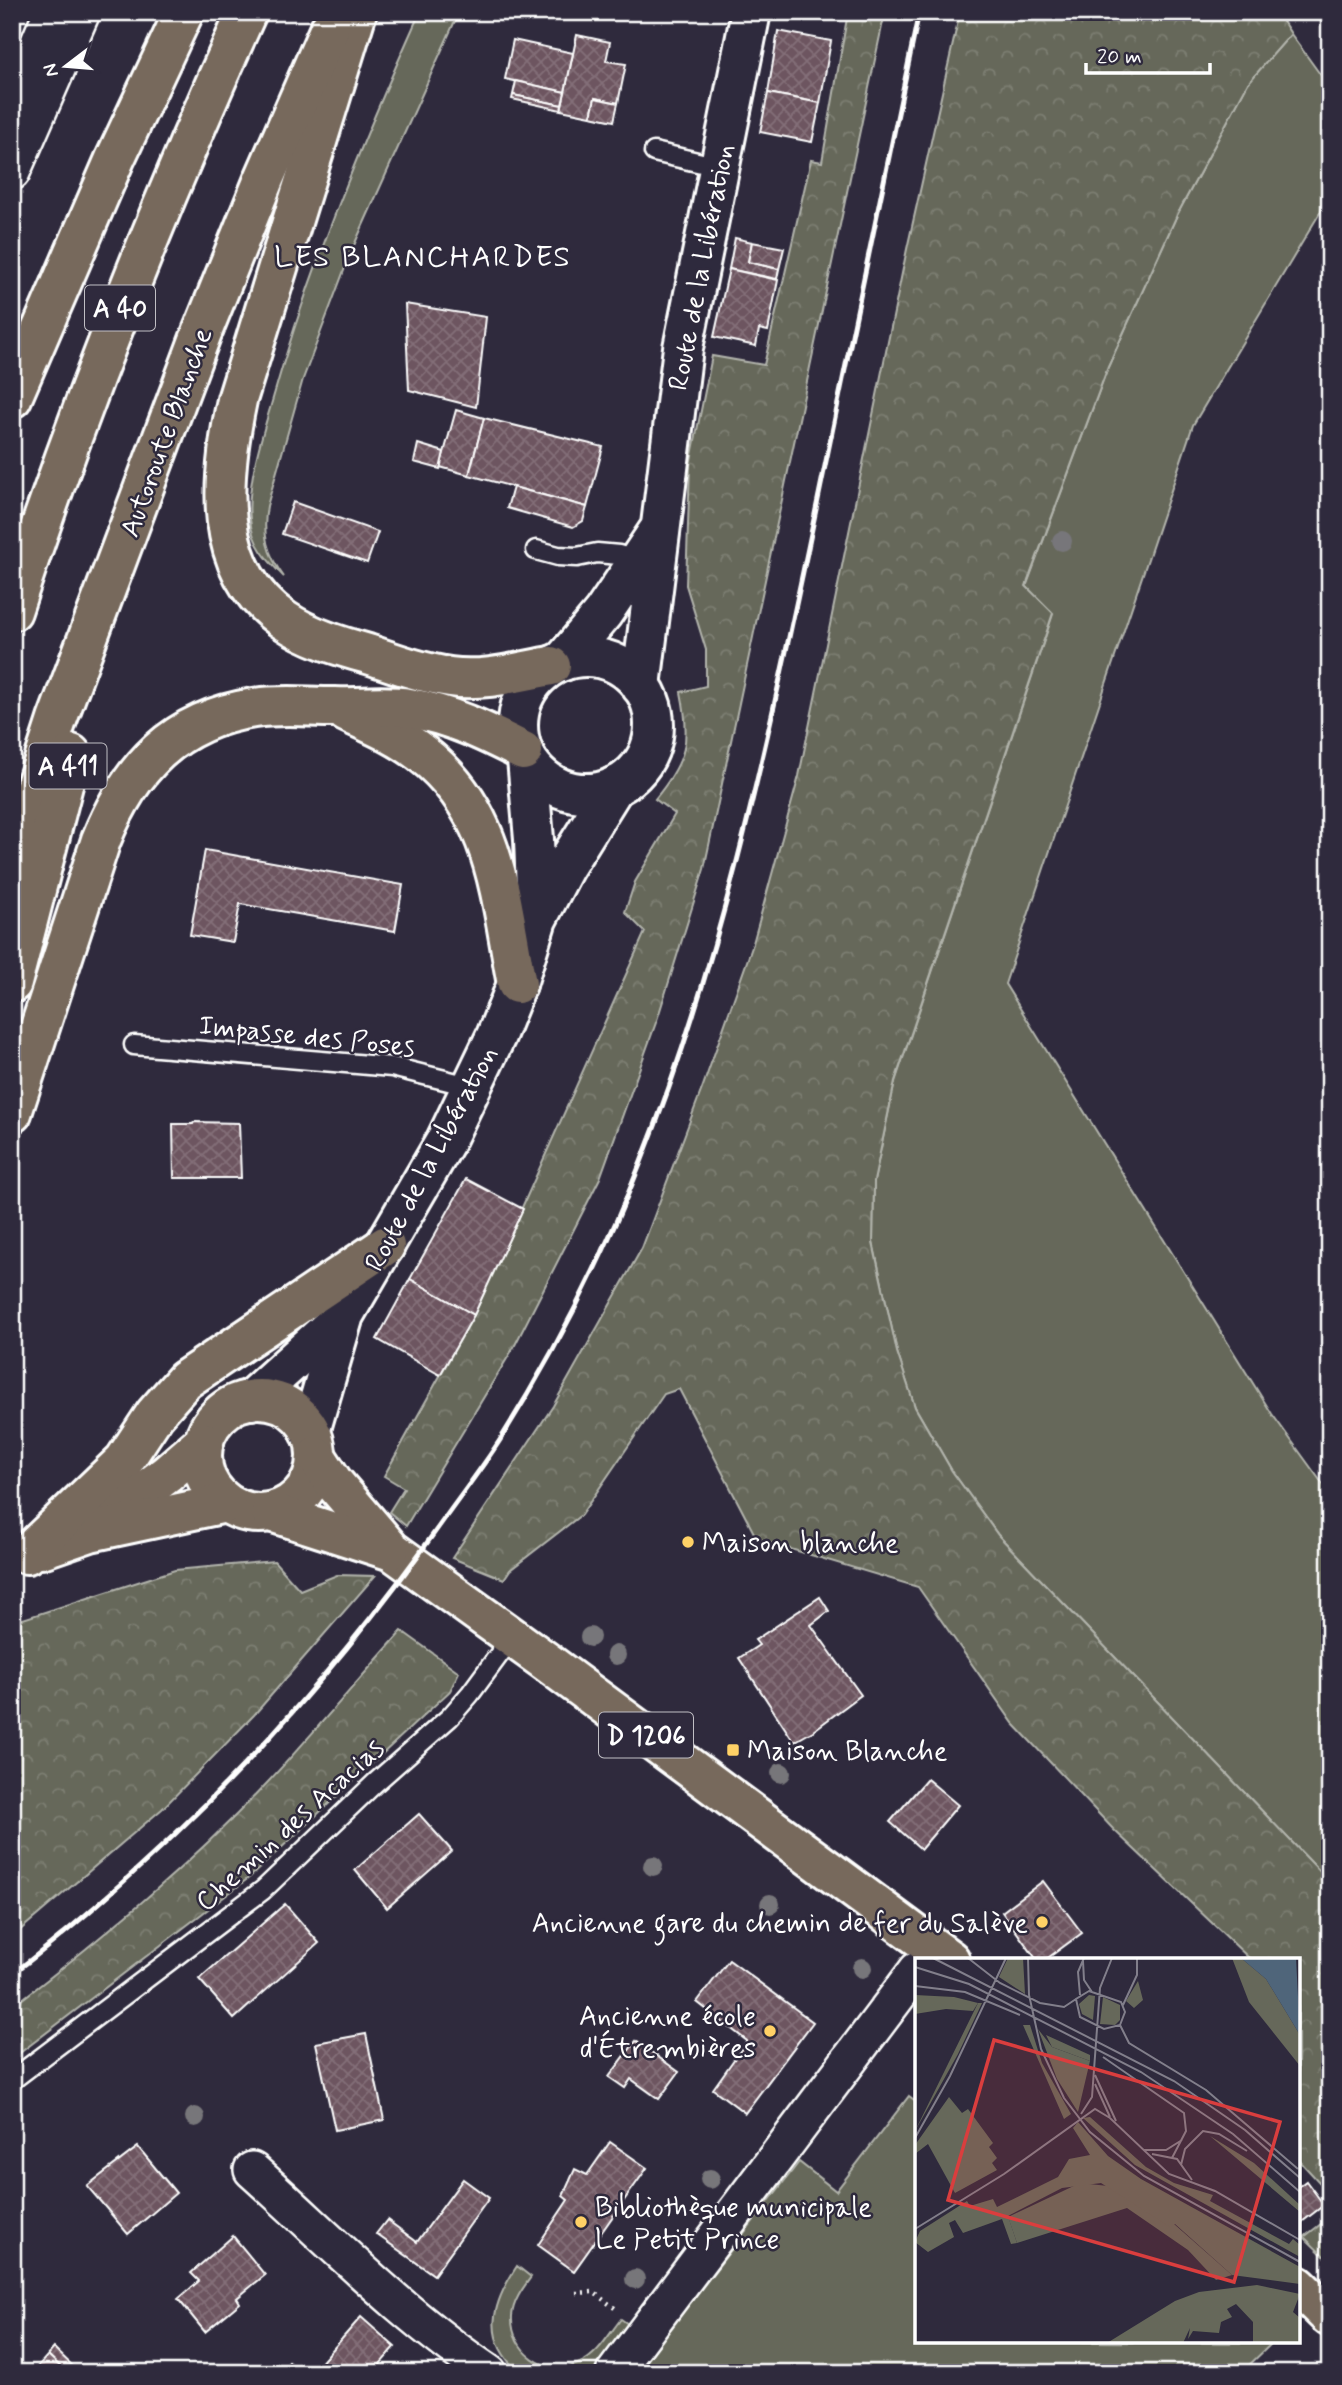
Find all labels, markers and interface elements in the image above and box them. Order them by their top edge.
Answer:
north arrow [32,32,102,102]
scale bar [1086,32,1211,76]
text: 20 m [1097,43,1142,71]
text: N [37,61,65,80]
street label: Route de la Libération [660,141,745,394]
district label: LES BLANCHARDES [274,238,572,277]
road number: A 40 [85,286,155,330]
street label: Autoroute Blanche [112,323,222,543]
road number: A 411 [29,744,106,788]
street label: Impasse des Poses [197,1008,417,1067]
street label: Route de la Libération [357,1040,507,1278]
place label: Maison blanche [702,1526,899,1563]
marker: Maison blanche [680,1534,696,1550]
road number: D 1206 [599,1712,693,1758]
street label: Chemin des Acacias [188,1731,393,1921]
place label: Maison Blanche [747,1734,947,1771]
marker: Maison Blanche [725,1742,741,1758]
place label: Ancienne gare du chemin de fer du Salève [532,1906,1028,1946]
marker: Ancienne gare du chemin de fer du Salève [1034,1914,1050,1930]
inset map [915,1958,1300,2343]
place label: Ancienne école d'Étrembières [579,1999,756,2068]
marker: Ancienne école d'Étrembières [762,2023,778,2039]
place label: Bibliothèque municipale Le Petit Prince [595,2190,872,2259]
marker: Bibliothèque municipale Le Petit Prince [573,2214,589,2230]

